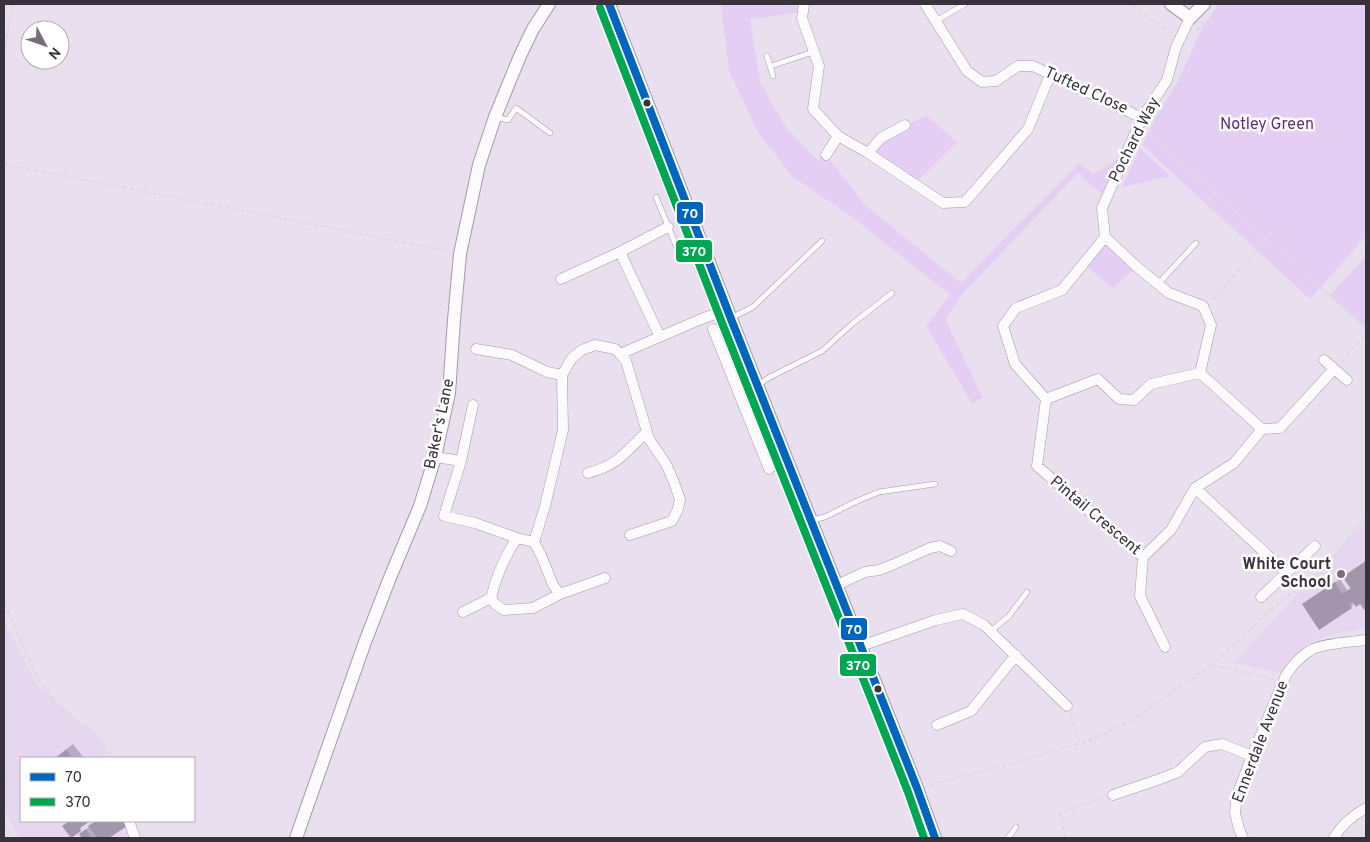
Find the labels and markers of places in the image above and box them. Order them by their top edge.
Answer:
unlabelled marker [642,98,652,108]
place label: White Court School [1243,555,1331,593]
marker: White Court School [1335,568,1347,580]
unlabelled marker [873,684,883,694]

